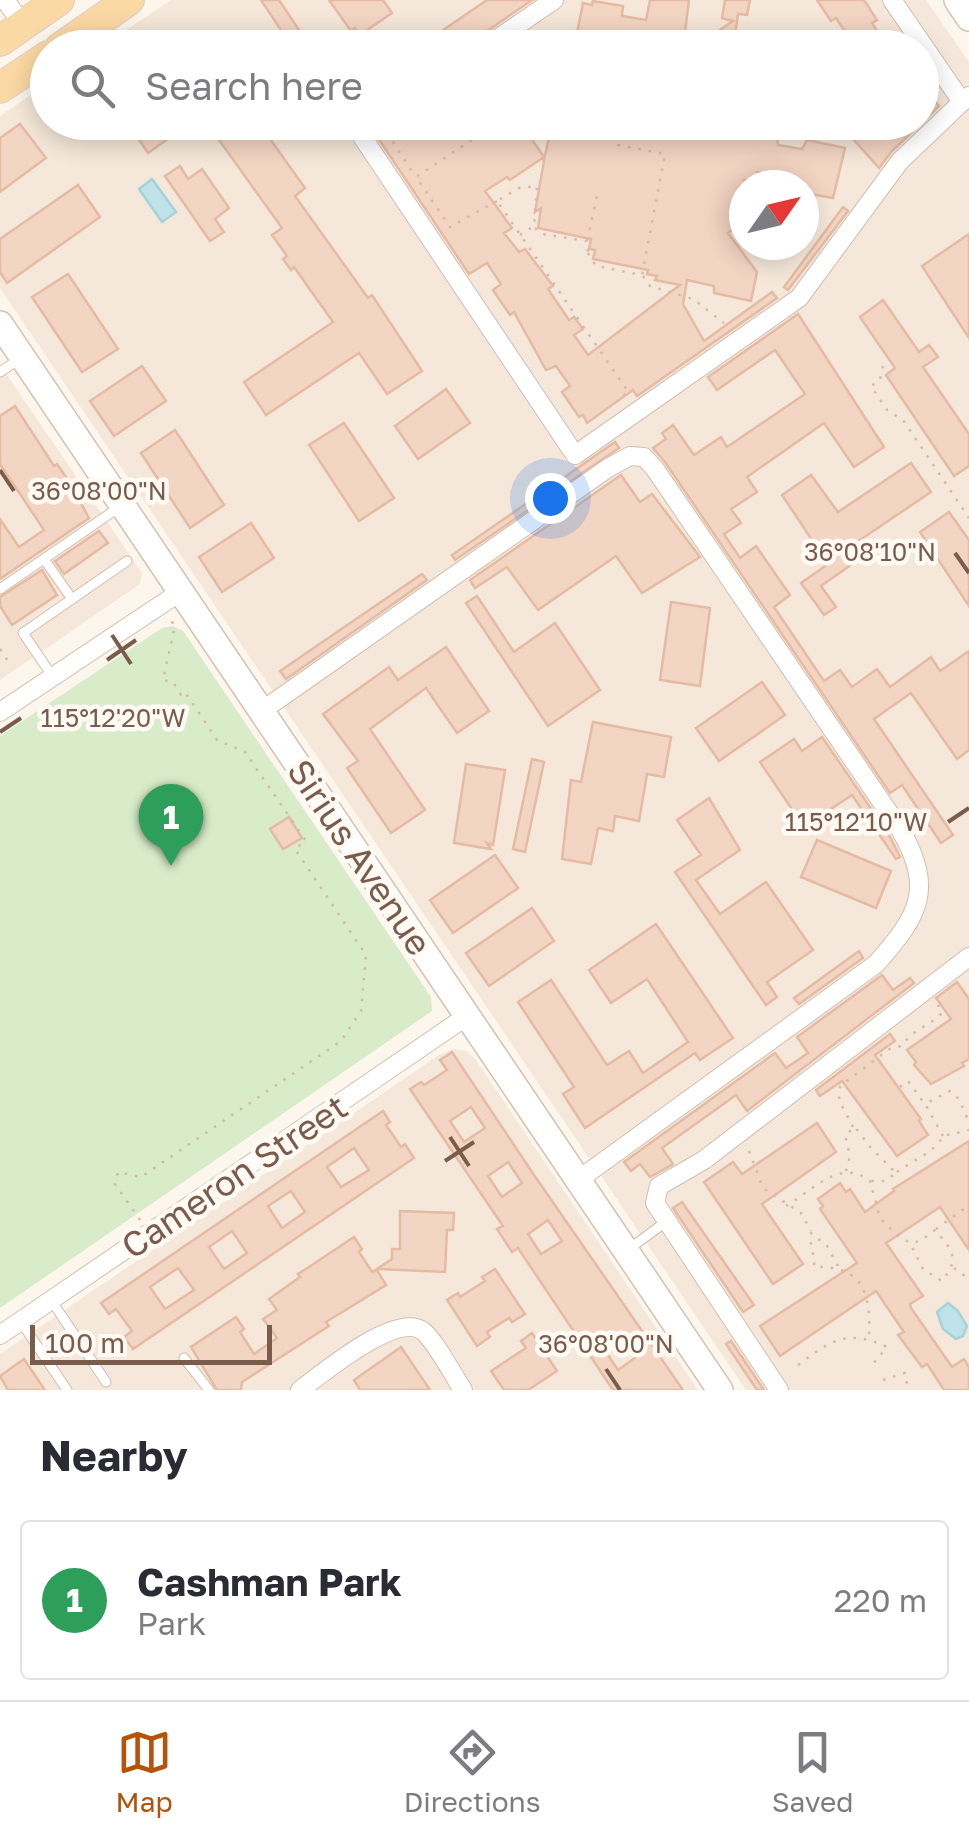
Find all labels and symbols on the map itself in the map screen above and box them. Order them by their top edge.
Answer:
north arrow [729,170,819,260]
your location [525,473,576,524]
text: 36°08'00"N [31,475,167,506]
text: 36°08'10"N [804,536,936,567]
text: 115°12'20"W [41,702,185,733]
street label: Sirius Avenue [279,751,441,963]
pin: 1 [138,784,204,866]
text: 115°12'10"W [785,806,927,837]
street label: Cameron Street [113,1085,355,1267]
scale bar [30,1320,272,1364]
text: 36°08'00"N [538,1328,674,1359]

